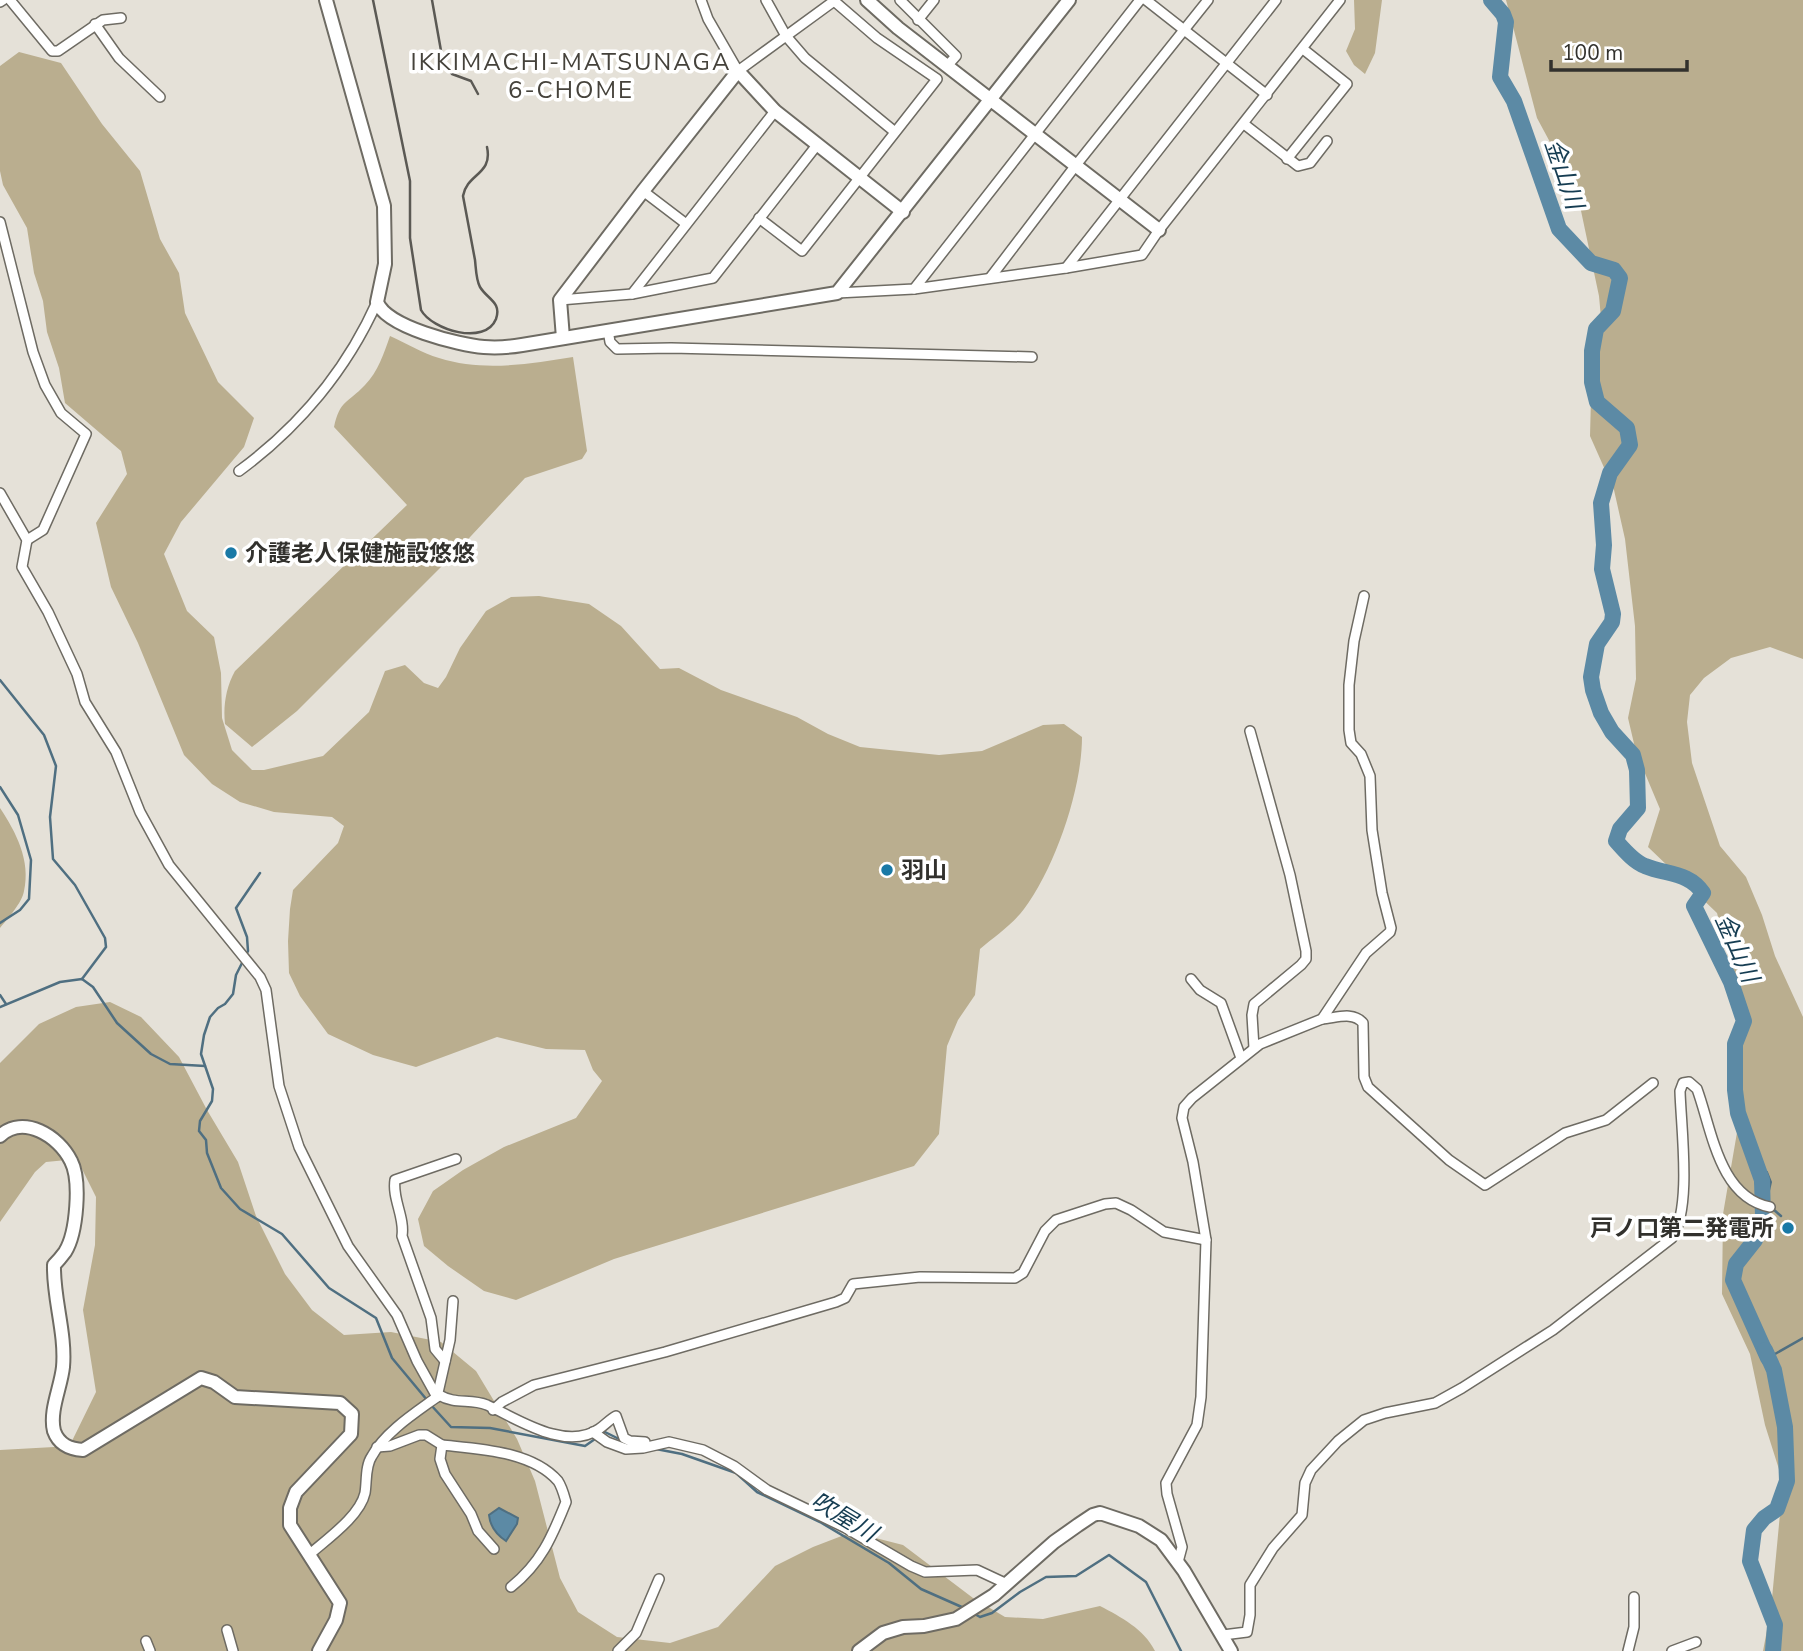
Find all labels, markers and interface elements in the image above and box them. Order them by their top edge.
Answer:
scale bar [1551,28,1688,72]
text: 100 m [1562,39,1623,67]
district label: IKKIMACHI-MATSUNAGA 6-CHOME [411,46,731,106]
water label: 金山川 [1537,135,1592,216]
place label: 介護老人保健施設悠悠 [245,538,475,569]
marker: 介護老人保健施設悠悠 [223,545,239,561]
place label: 羽山 [901,855,947,886]
marker: 羽山 [879,862,895,878]
water label: 金山川 [1708,909,1767,990]
place label: 戸ノ口第二発電所 [1590,1213,1774,1244]
marker: 戸ノ口第二発電所 [1780,1220,1796,1236]
water label: 吹屋川 [805,1485,886,1551]

